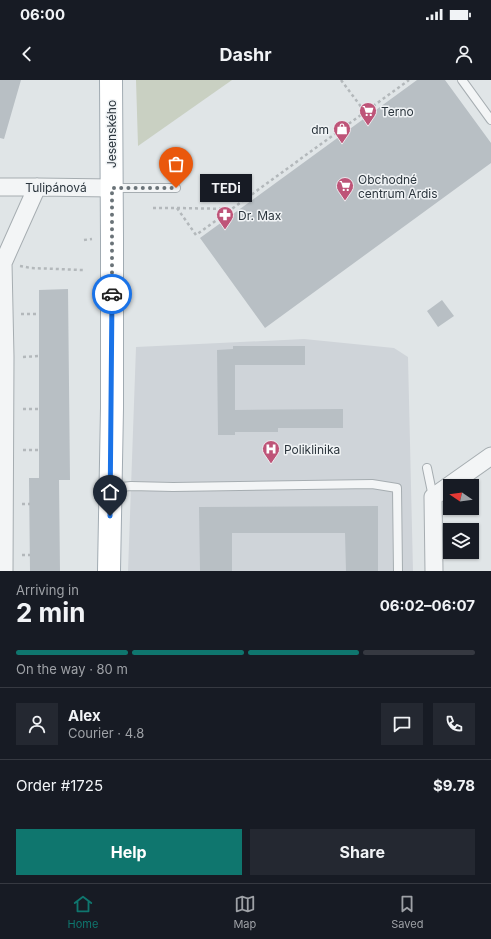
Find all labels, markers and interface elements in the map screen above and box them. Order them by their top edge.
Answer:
text: 06:00 [20,5,65,24]
icon: back [16,43,38,65]
icon: person [453,43,475,65]
text: Dashr [219,44,272,65]
street label: Jesenského [104,100,119,168]
supermarket icon: Terno [358,101,378,126]
place label: Terno [381,104,414,119]
shop icon: dm [332,119,352,144]
place label: dm [311,122,329,137]
pin [159,147,193,188]
icon: bag [165,153,187,175]
place label: Obchodné centrum Ardis [358,172,438,201]
callout: TEDi [200,174,252,202]
supermarket icon: Obchodné centrum Ardis [335,176,355,201]
street label: Tulipánová [25,180,87,195]
text: TEDi [211,180,241,196]
pharmacy icon: Dr. Max [215,205,235,230]
place label: Dr. Max [238,208,282,223]
courier [92,274,132,314]
icon: car [101,283,123,305]
hospital icon: Poliklinika [261,439,281,464]
place label: Poliklinika [284,442,340,457]
pin [93,475,127,516]
north arrow [443,479,479,515]
map controls [443,479,479,559]
icon: home [99,481,121,503]
button: layers [443,523,479,559]
text: Arriving in [16,582,79,598]
text: 06:02–06:07 [380,596,475,615]
text: 2 min [16,597,86,628]
text: On the way · 80 m [16,661,128,677]
button: person [16,703,58,745]
button: chat [381,703,423,745]
button: phone [433,703,475,745]
text: Alex [68,706,101,725]
text: Courier · 4.8 [68,725,144,741]
text: Order #1725 [16,776,103,795]
text: $9.78 [433,776,475,795]
button: Help [16,829,242,875]
button: Share [250,829,475,875]
tab: Home [68,893,98,931]
tab: Map [233,893,256,931]
tab: Saved [391,893,423,931]

